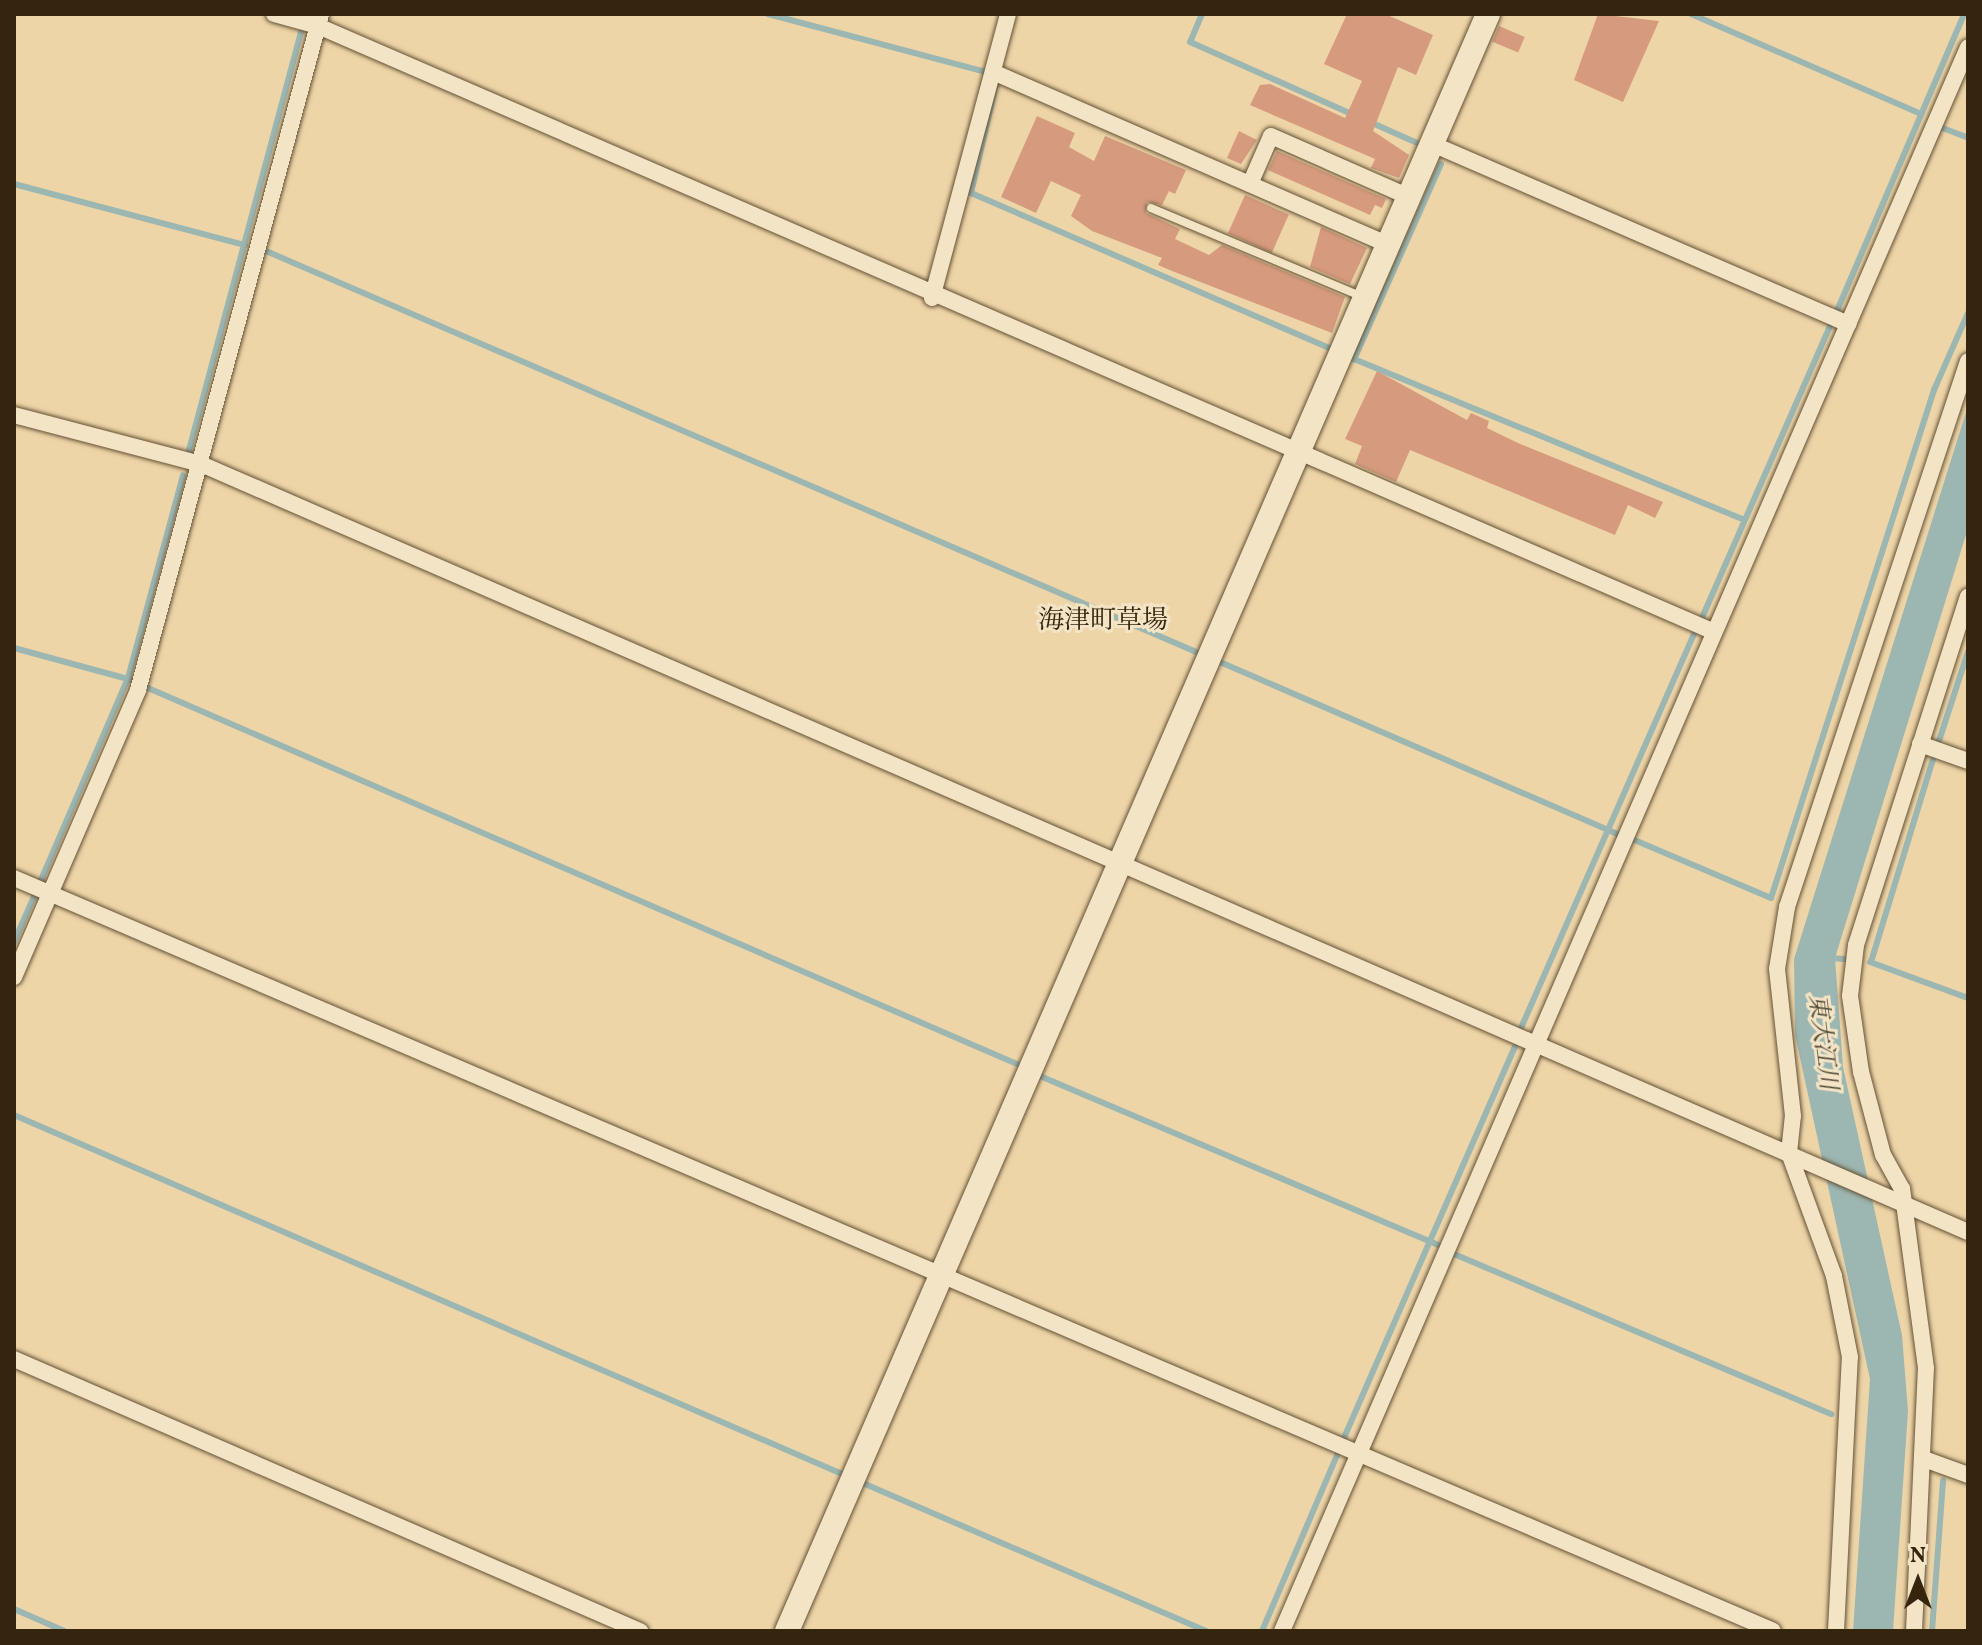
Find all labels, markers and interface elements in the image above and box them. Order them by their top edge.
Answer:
district label: 海津町草場 [1038,606,1168,638]
water label: 東大江川 [1801,993,1841,1091]
north arrow [1878,1541,1958,1621]
text: N [1910,1541,1926,1572]

